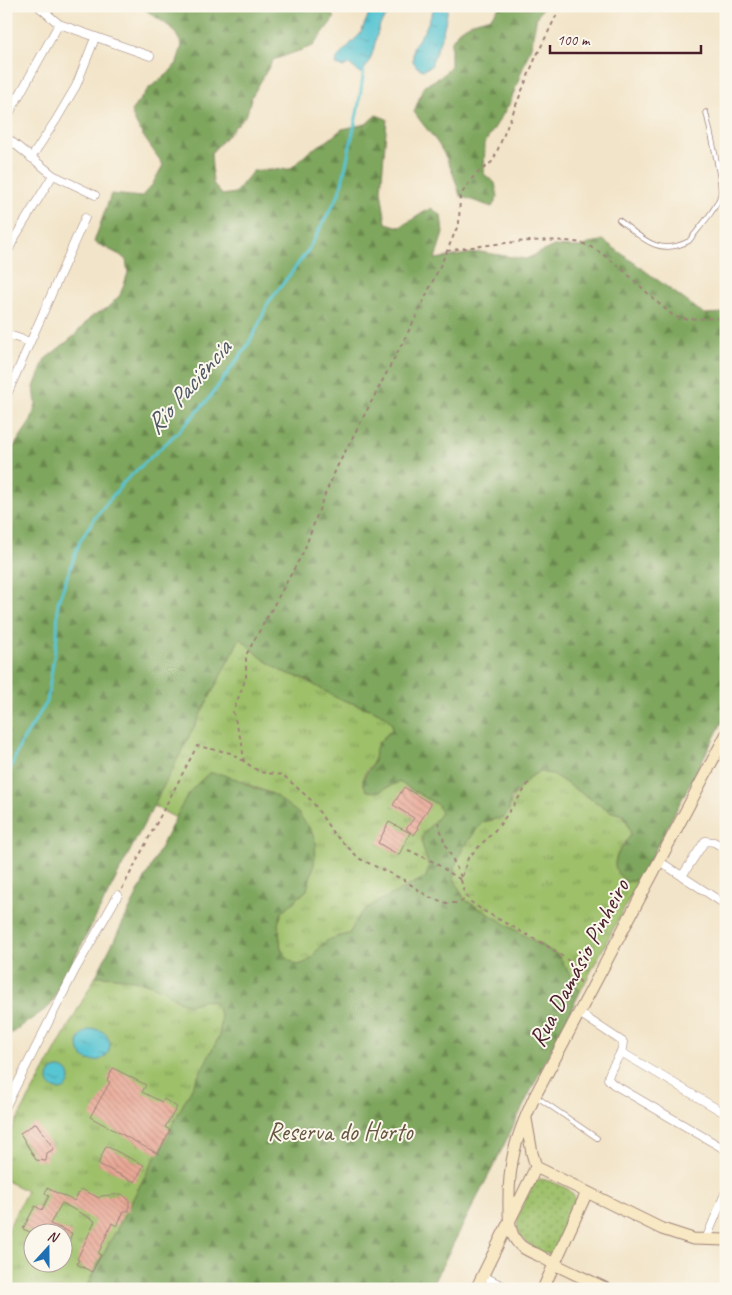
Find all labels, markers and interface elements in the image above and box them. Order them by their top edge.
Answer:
scale bar [550,22,701,54]
text: 100 m [557,31,591,50]
water label: Rio Paciência [138,331,240,441]
street label: Rua Damásio Pinheiro [521,873,637,1052]
park label: Reserva do Horto [267,1116,414,1148]
north arrow [22,1222,72,1272]
text: N [45,1227,62,1247]

